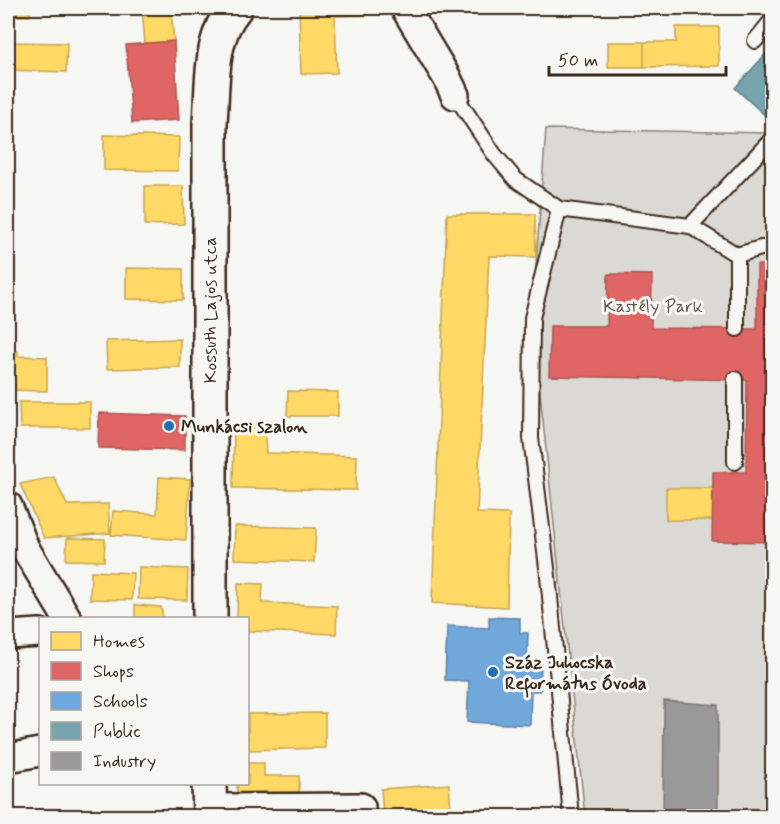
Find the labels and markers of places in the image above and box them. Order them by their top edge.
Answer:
place label: Munkácsi szalon [181,415,308,439]
marker: Munkácsi szalon [162,419,176,433]
place label: Száz Juhocska Református Óvoda [505,651,647,698]
marker: Száz Juhocska Református Óvoda [486,665,500,679]

